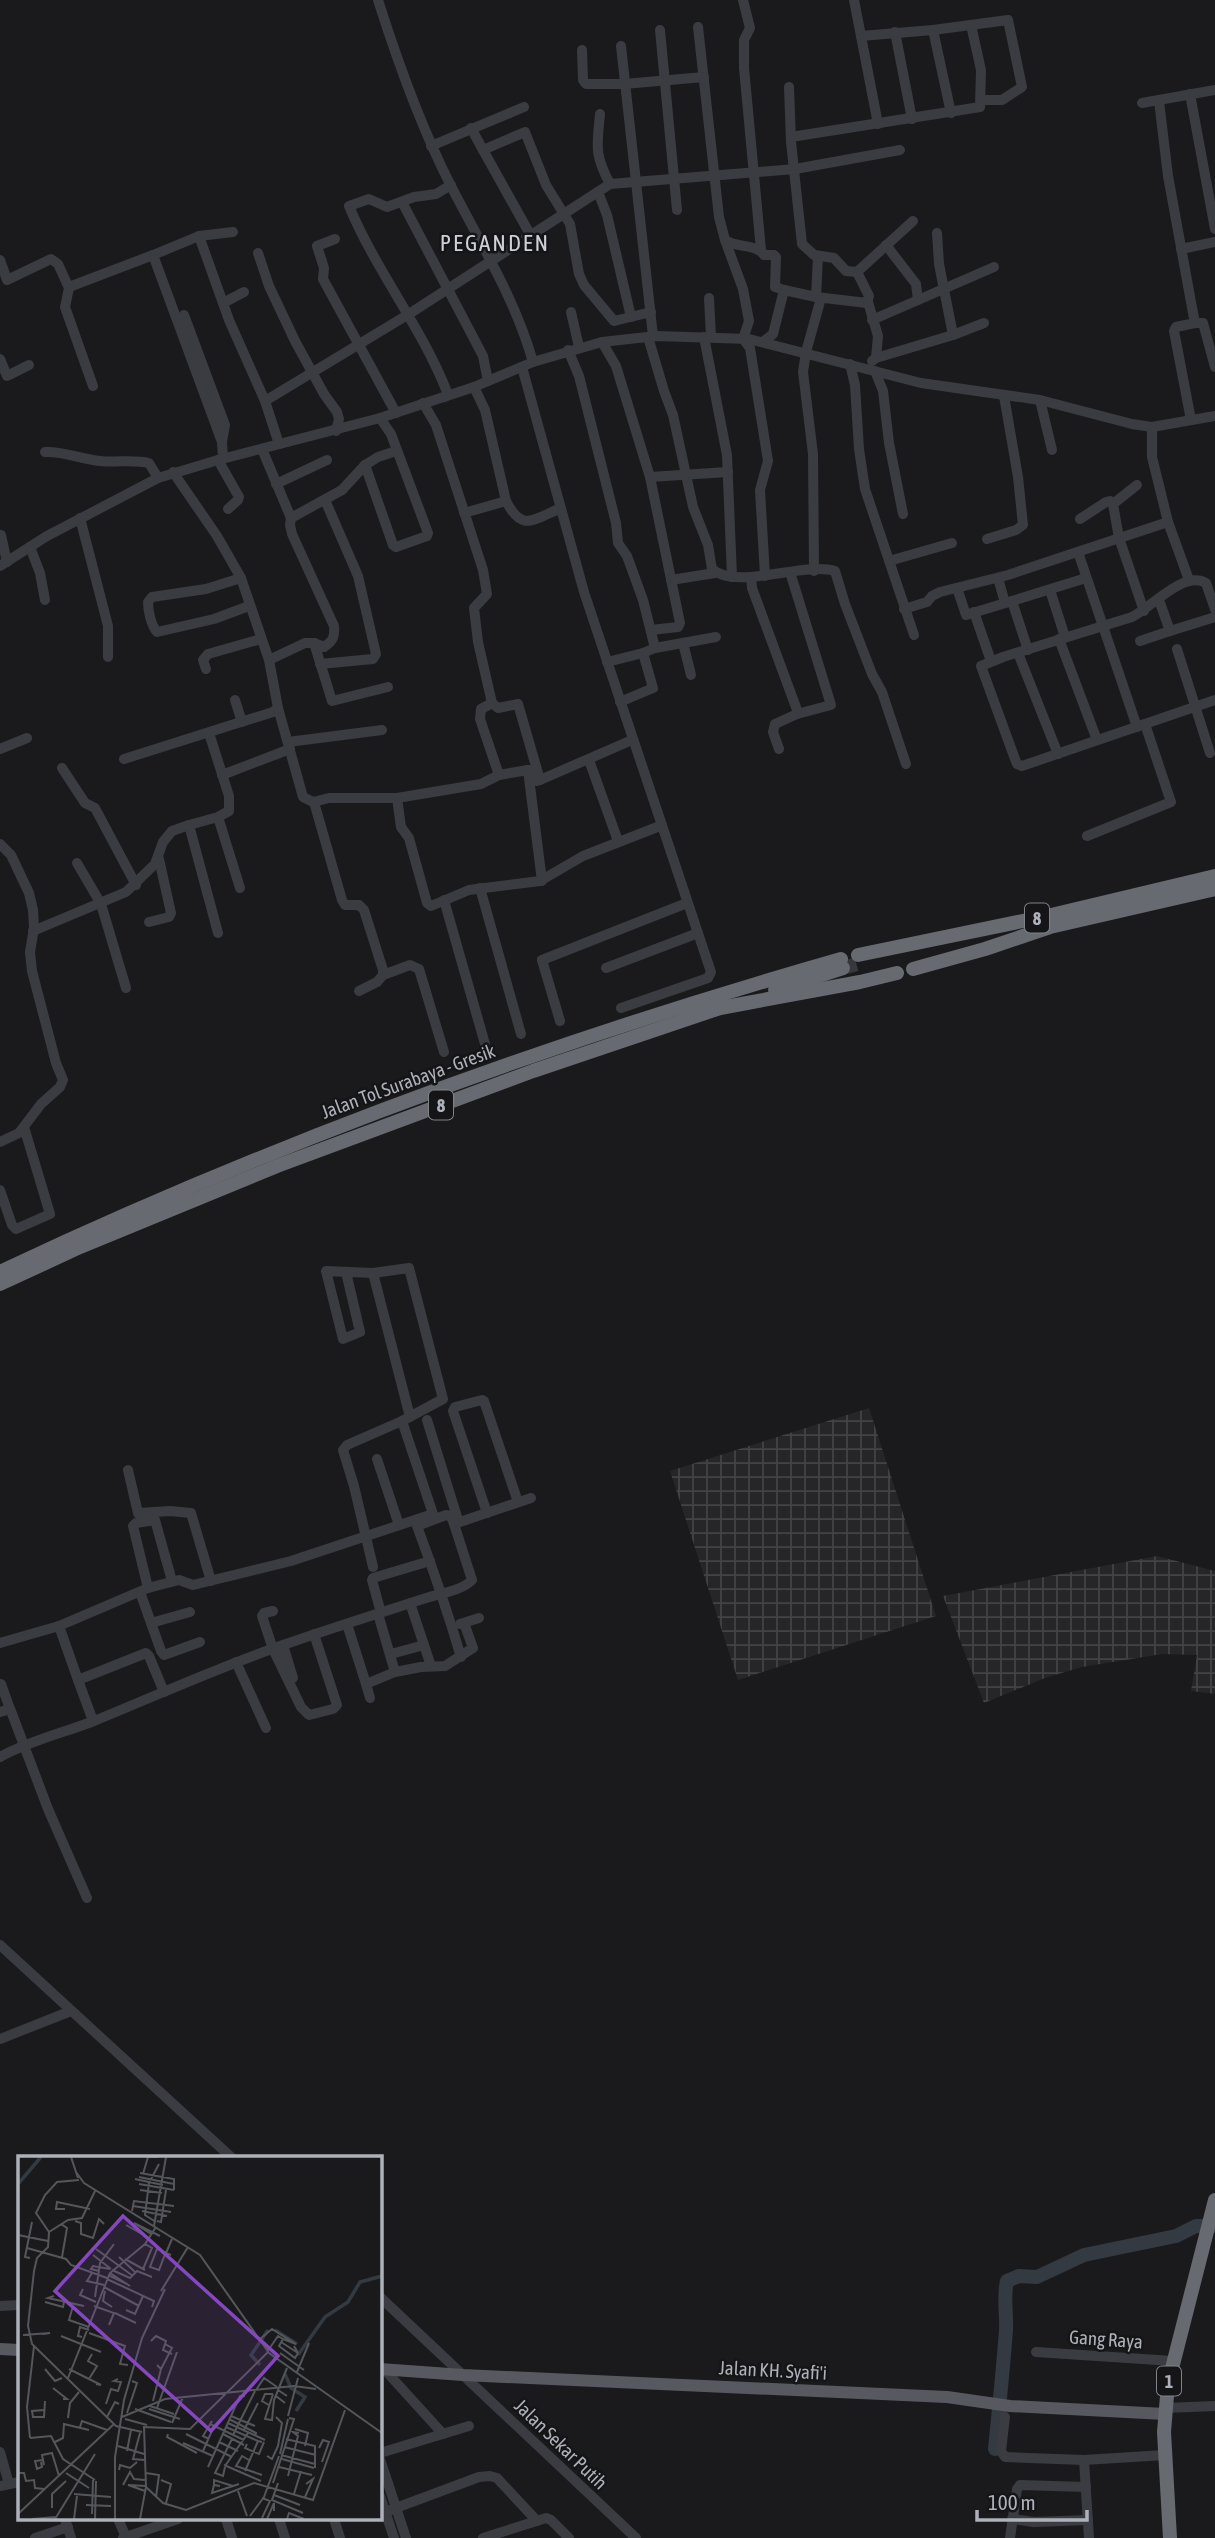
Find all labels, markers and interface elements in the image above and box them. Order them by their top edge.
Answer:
district label: PEGANDEN [440,230,550,256]
road number: 8 [1025,903,1049,932]
street label: Jalan Tol Surabaya - Gresik [318,1039,499,1123]
road number: 8 [429,1090,453,1120]
inset map [18,2156,382,2520]
street label: Gang Raya [1068,2325,1144,2353]
street label: Jalan KH. Syafi'i [718,2356,828,2384]
road number: 1 [1157,2367,1181,2396]
street label: Jalan Sekar Putih [510,2394,612,2494]
scale bar [977,2478,1087,2522]
text: 100 m [988,2490,1036,2514]

